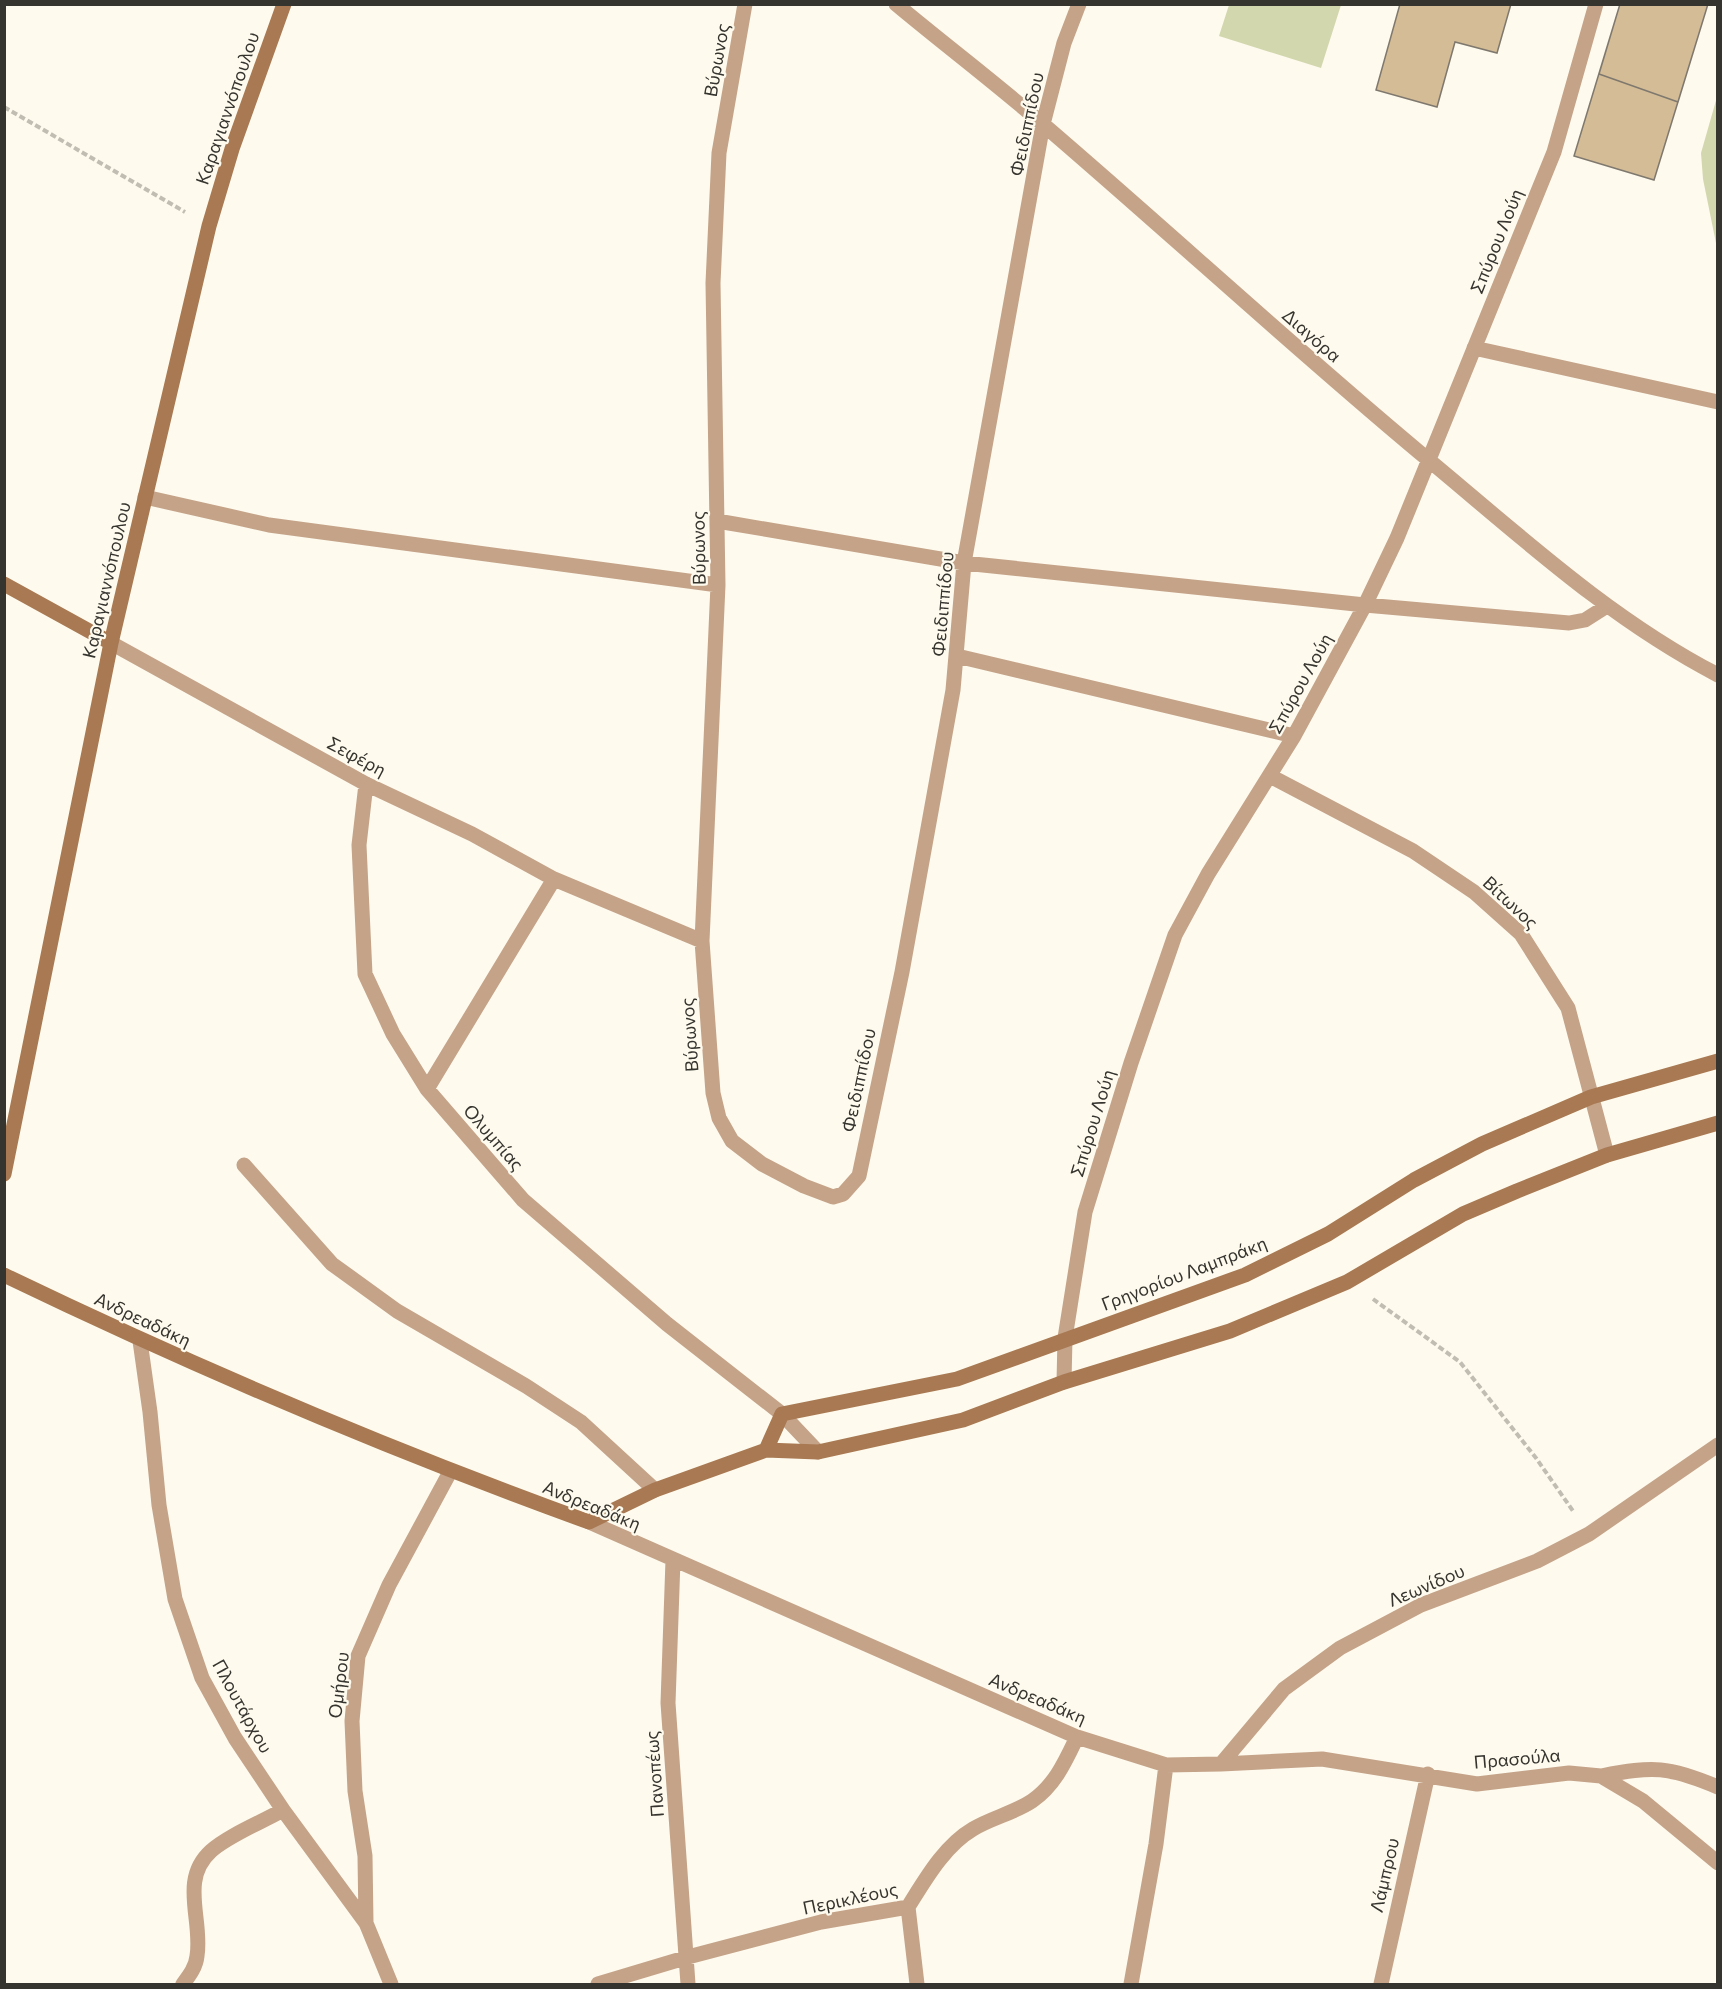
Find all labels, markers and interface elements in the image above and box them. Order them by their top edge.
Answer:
street label: Βύρωνος [699,21,733,98]
street label: Καραγιαννόπουλου [191,29,263,187]
street label: Φειδιππίδου [1004,70,1048,178]
street label: Σπύρου Λούη [1465,185,1527,297]
street label: Διαγόρα [1278,304,1346,366]
street label: Καραγιαννόπουλου [77,500,135,660]
street label: Βύρωνος [686,511,710,585]
street label: Φειδιππίδου [926,551,958,657]
street label: Σπύρου Λούη [1263,629,1337,737]
street label: Σεφέρη [324,731,390,781]
street label: Βίτωνος [1479,871,1543,933]
street label: Βύρωνος [675,997,703,1073]
street label: Φειδιππίδου [836,1026,880,1134]
street label: Σπύρου Λούη [1065,1067,1119,1179]
street label: Ολυμπίας [459,1099,529,1175]
street label: Γρηγορίου Λαμπράκη [1098,1231,1270,1315]
street label: Ανδρεαδάκη [91,1287,195,1351]
street label: Ανδρεαδάκη [540,1475,644,1535]
street label: Λεωνίδου [1384,1559,1468,1611]
street label: Ομήρου [323,1651,353,1719]
street label: Πλουτάρχου [208,1655,278,1757]
street label: Ανδρεαδάκη [986,1668,1090,1728]
street label: Πανοπέως [640,1730,668,1818]
street label: Πρασούλα [1473,1743,1561,1773]
street label: Λάμπρου [1365,1836,1403,1914]
street label: Περικλέους [801,1877,900,1919]

